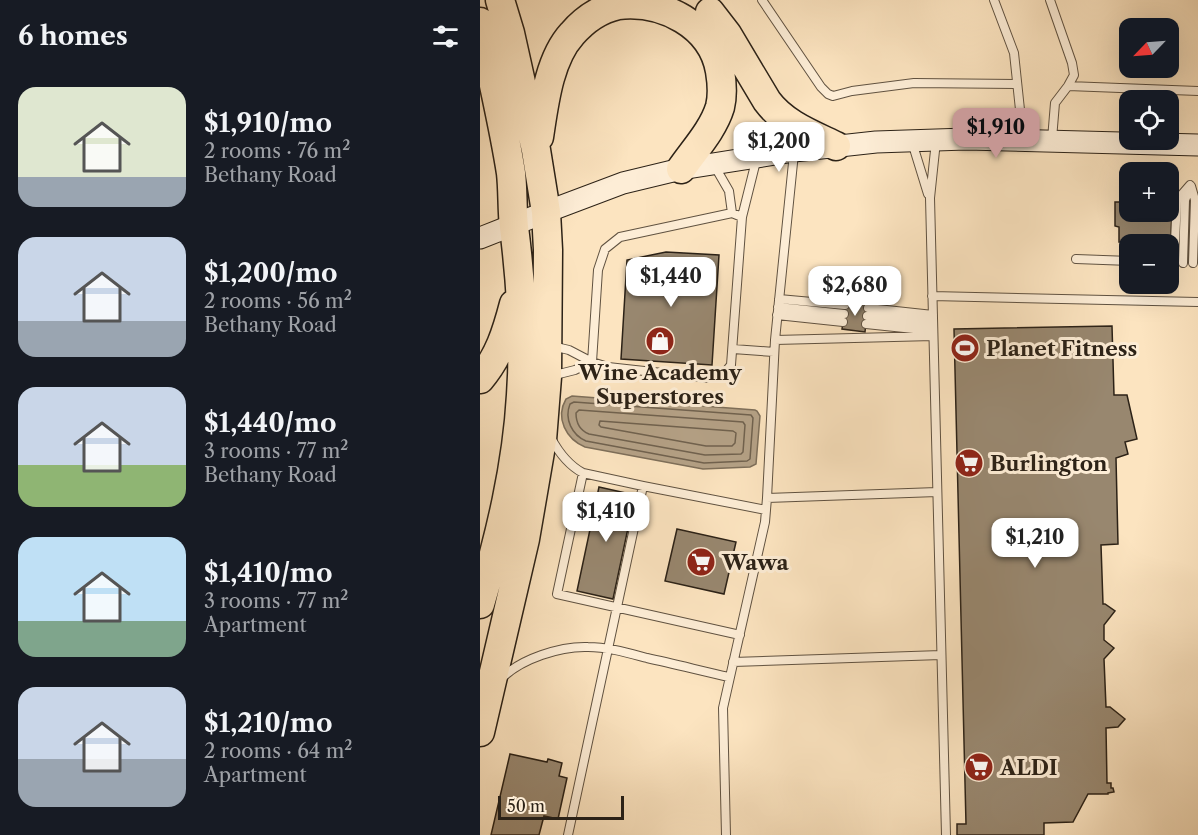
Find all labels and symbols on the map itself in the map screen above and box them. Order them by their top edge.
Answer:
north arrow [1119,18,1179,78]
pin: $1,910 [947,108,1045,159]
pin: $1,200 [730,122,828,173]
pin: $1,440 [622,257,720,308]
pin: $2,680 [806,266,904,317]
shop icon: Wine Academy Superstores [644,325,676,357]
sports icon: Planet Fitness [949,332,981,364]
place label: Planet Fitness [986,336,1137,361]
place label: Wine Academy Superstores [577,360,743,409]
supermarket icon: Burlington [953,447,985,479]
place label: Burlington [990,451,1108,476]
pin: $1,410 [557,492,655,543]
pin: $1,210 [986,518,1084,569]
supermarket icon: Wawa [685,546,717,578]
place label: Wawa [721,550,789,575]
supermarket icon: ALDI [963,751,995,783]
place label: ALDI [999,755,1058,780]
scale bar [498,793,624,820]

